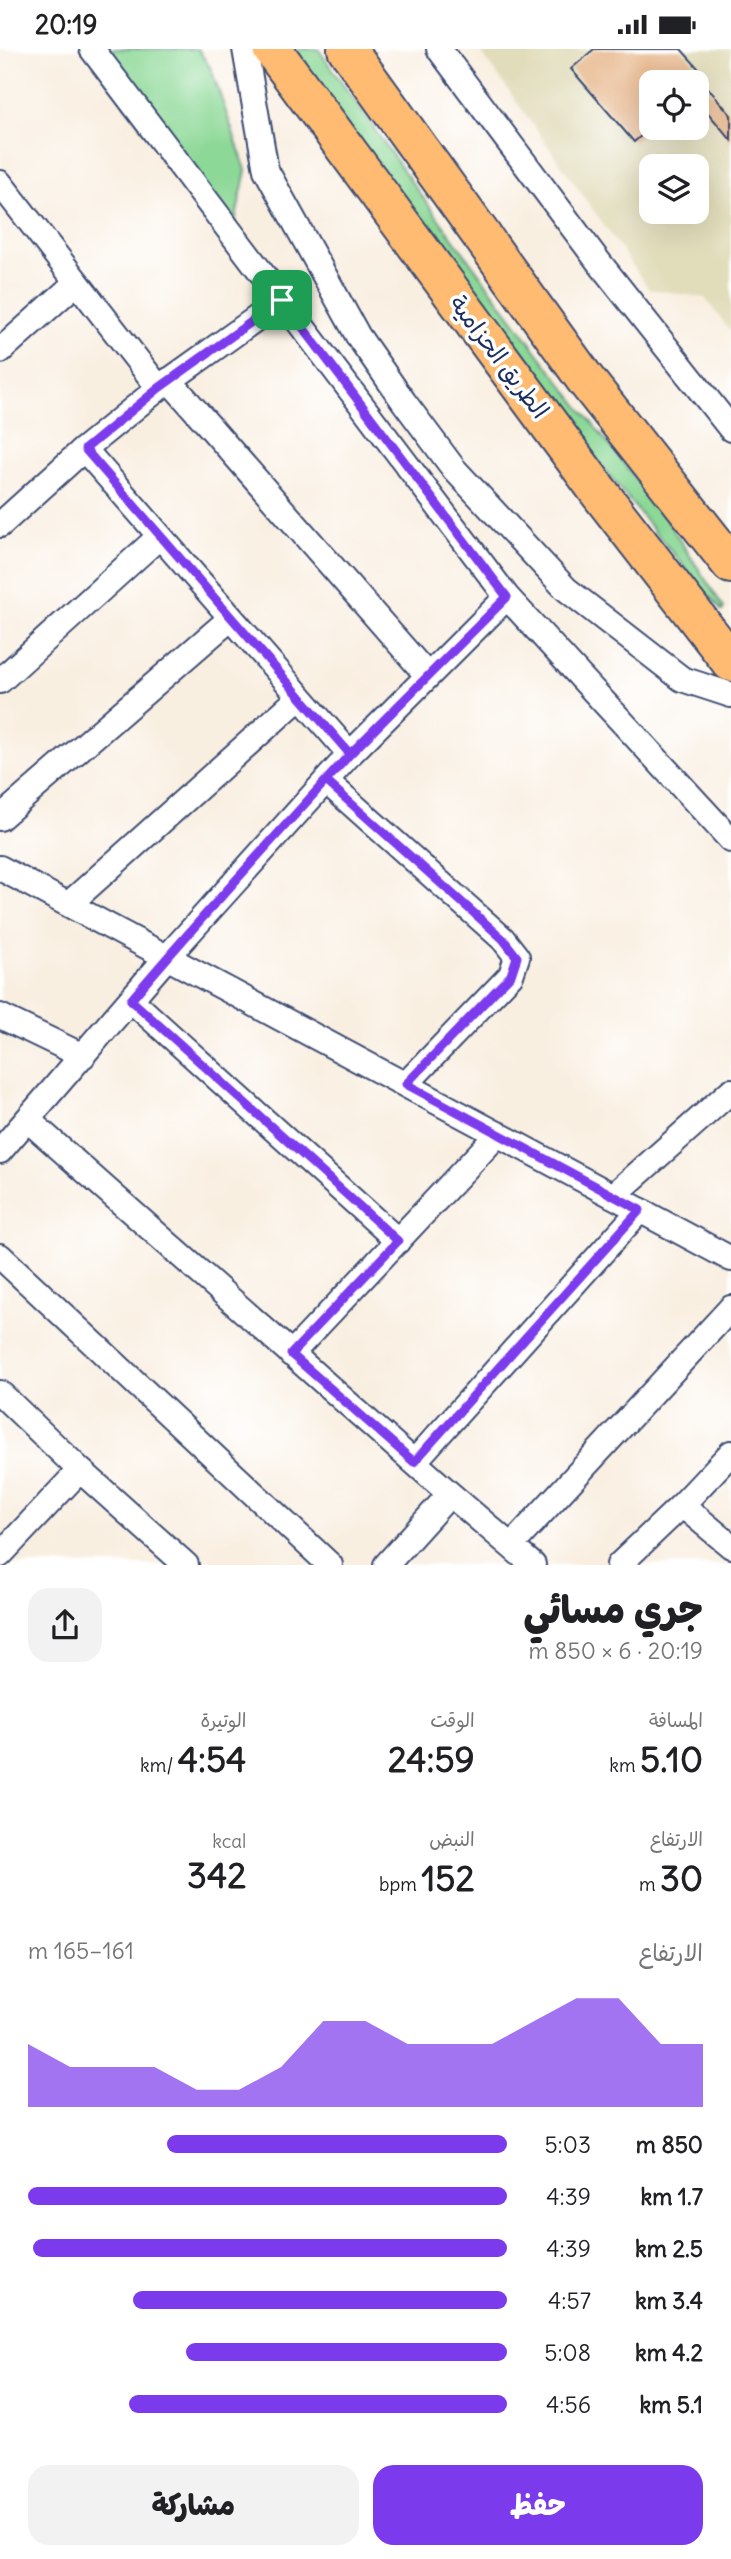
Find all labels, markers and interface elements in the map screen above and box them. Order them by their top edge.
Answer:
text: 20:19 [35,8,98,41]
map controls [639,70,709,224]
button: locate [639,70,709,140]
button: layers [639,154,709,224]
pin [252,270,312,330]
icon: arrive [263,281,301,319]
street label: الطريق الحزامية [444,289,556,424]
text: جري مسائي [523,1586,703,1633]
button: share [28,1588,102,1662]
text: 20:19 · 6 × 850 m [529,1636,703,1665]
text: الوتيرة [200,1708,246,1732]
text: الوقت [430,1708,475,1732]
text: المسافة [649,1708,703,1732]
text: 4:54 [178,1737,246,1781]
text: 24:59 [388,1737,475,1781]
text: 5.10 [640,1737,703,1781]
text: /km [140,1753,178,1777]
text: km [609,1753,640,1777]
text: النبض [429,1827,475,1851]
text: الارتفاع [650,1827,703,1851]
text: kcal [212,1829,246,1853]
text: 342 [187,1853,246,1897]
text: 152 [421,1856,475,1900]
text: 30 [660,1856,703,1900]
text: bpm [379,1872,421,1896]
text: m [639,1872,660,1896]
text: 161–165 m [28,1936,134,1965]
text: الارتفاع [639,1938,703,1967]
text: 5:03 [544,2130,591,2159]
text: 850 m [636,2130,703,2159]
text: 4:39 [546,2182,591,2211]
text: 1.7 km [640,2182,703,2211]
text: 4:39 [546,2234,591,2263]
text: 2.5 km [635,2234,703,2263]
text: 4:57 [548,2286,591,2315]
text: 3.4 km [635,2286,703,2315]
text: 5:08 [544,2338,591,2367]
text: 4.2 km [635,2338,703,2367]
text: 4:56 [546,2390,591,2419]
text: 5.1 km [639,2390,703,2419]
button: مشاركة [28,2465,359,2545]
button: حفظ [373,2465,703,2545]

